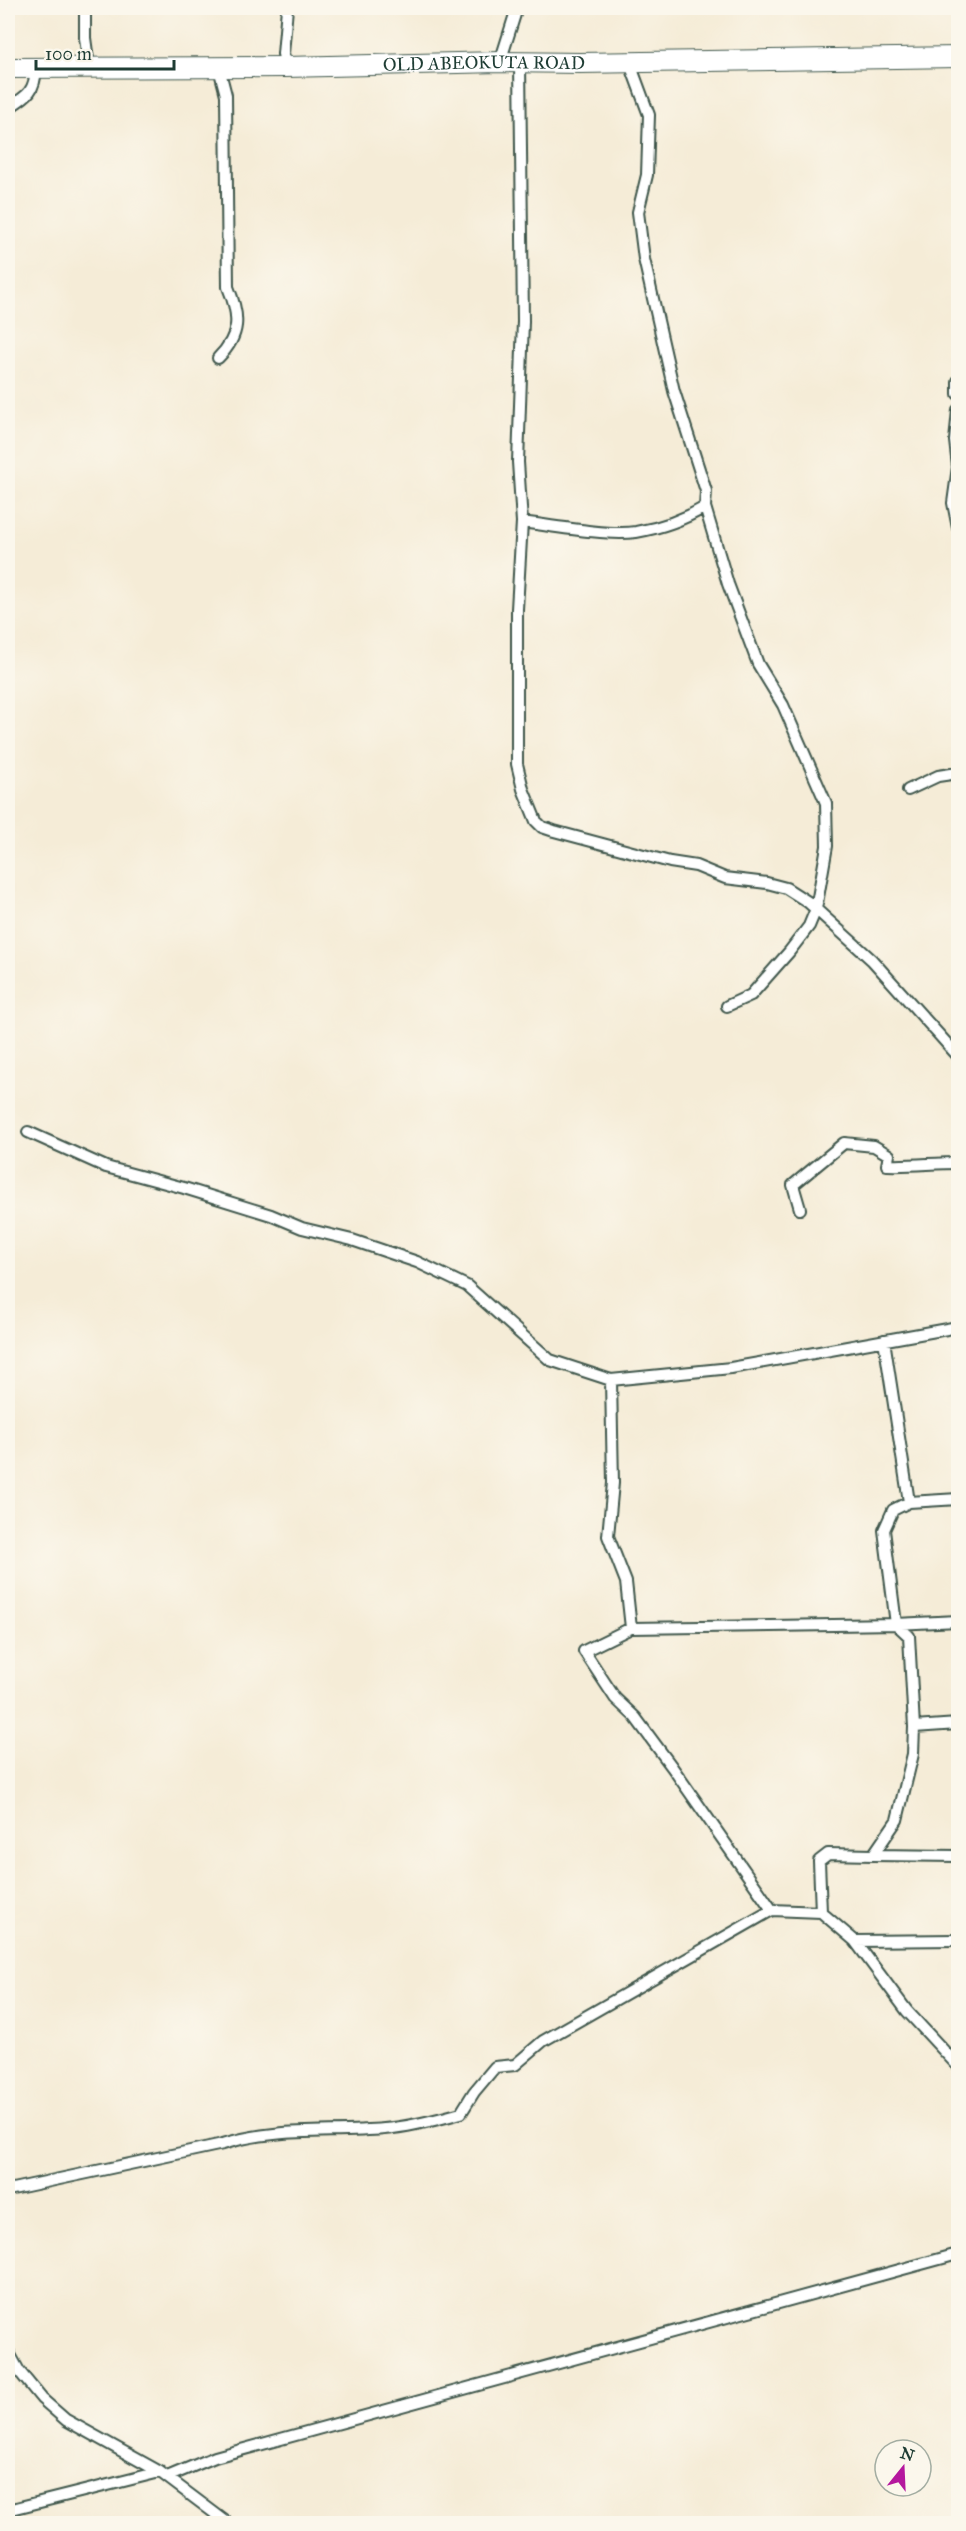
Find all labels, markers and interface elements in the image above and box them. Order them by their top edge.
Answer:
scale bar [36,33,174,71]
text: 100 m [45,43,92,65]
street label: OLD ABEOKUTA ROAD [383,51,585,76]
north arrow [873,2438,933,2498]
text: N [898,2443,917,2465]

